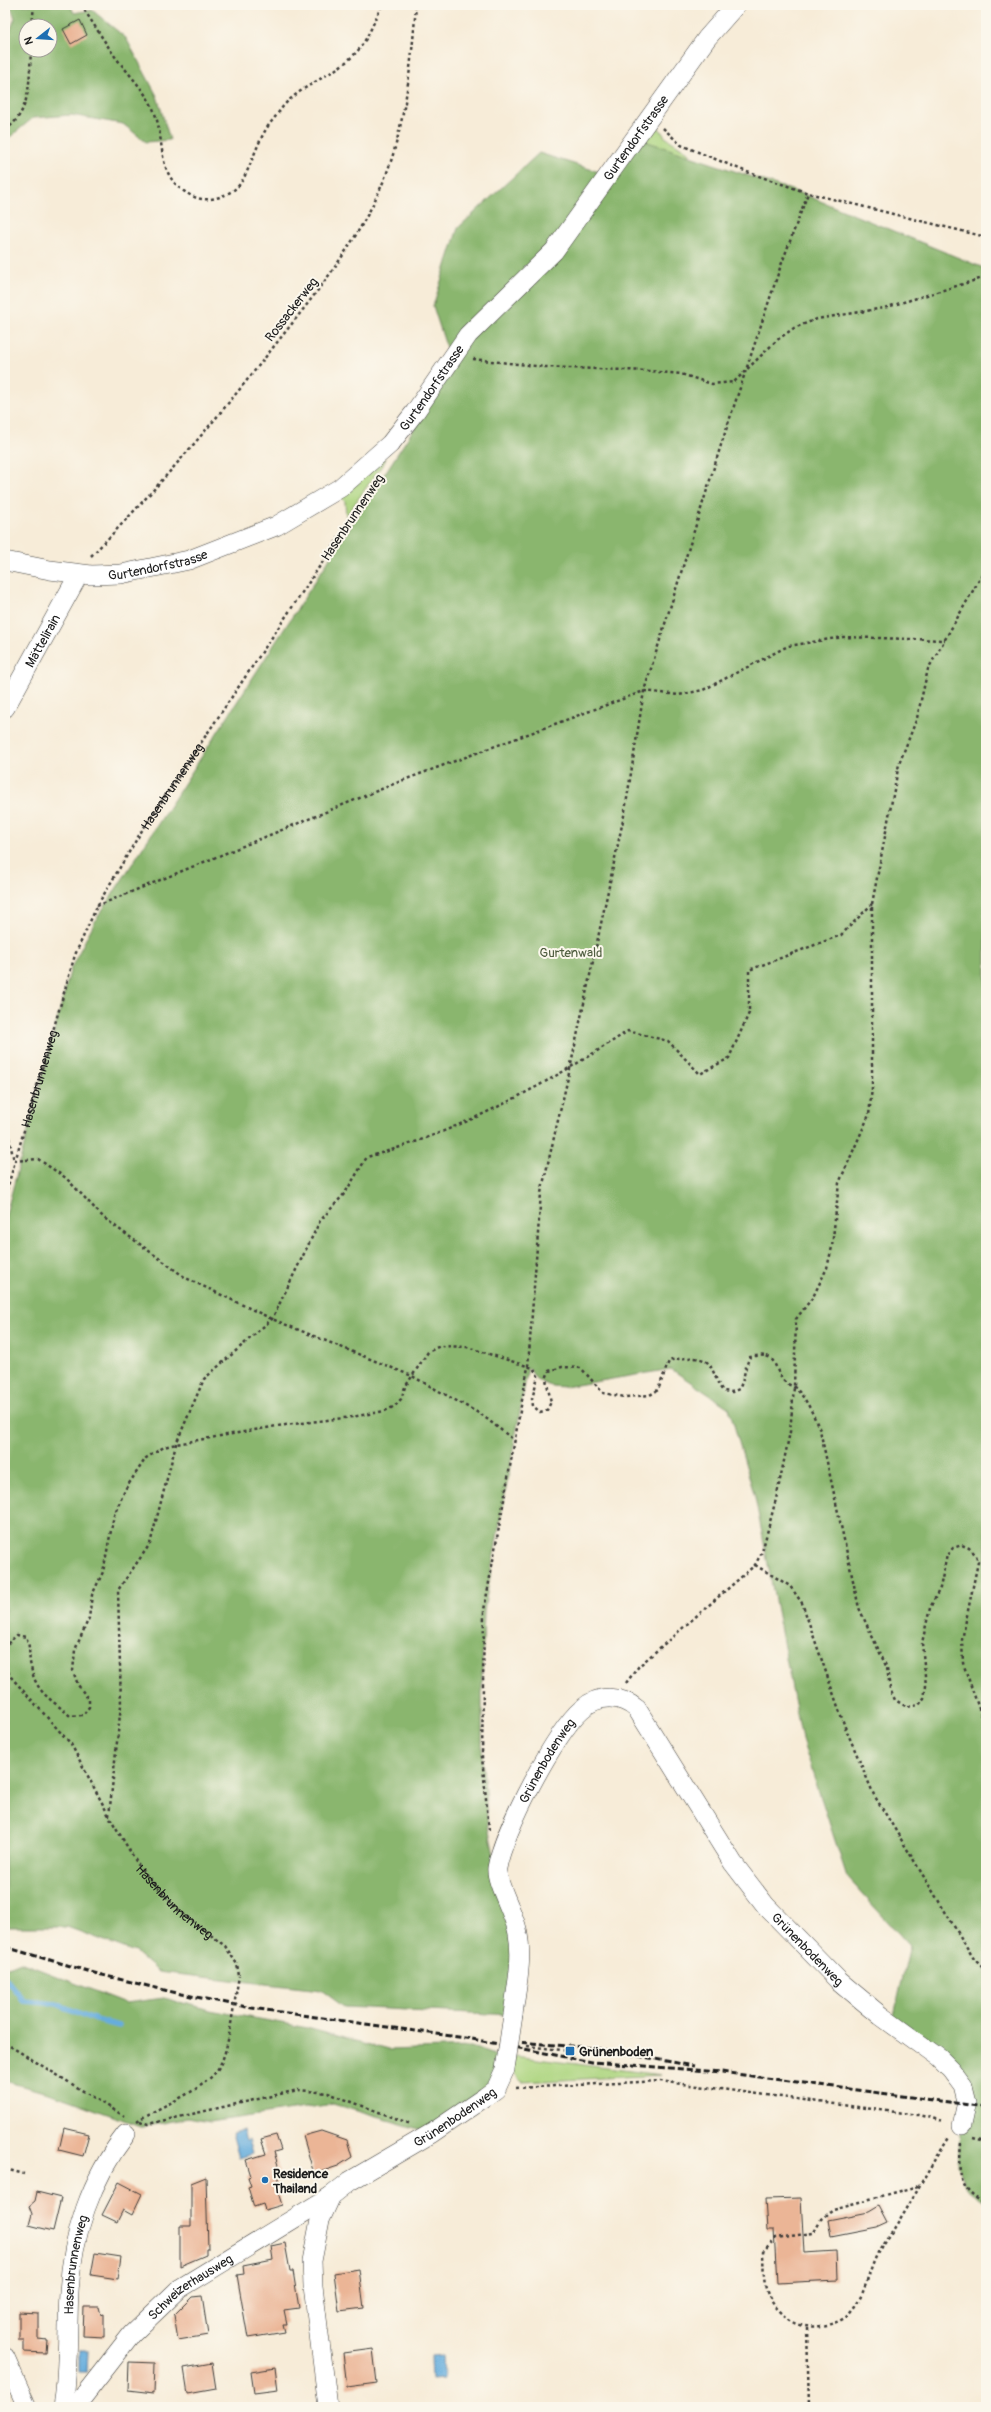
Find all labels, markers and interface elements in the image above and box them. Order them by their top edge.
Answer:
north arrow [18,18,58,58]
text: N [21,35,36,46]
street label: Gurtendorfstrasse [600,92,673,184]
street label: Rossackerweg [262,274,322,345]
street label: Gurtendorfstrasse [396,342,468,434]
street label: Hasenbrunnenweg [318,471,388,564]
street label: Gurtendorfstrasse [108,546,211,583]
street label: Mättelirain [22,612,64,670]
street label: Hasenbrunnenweg [138,740,208,833]
park label: Gurtenwald [540,945,602,961]
street label: Hasenbrunnenweg [18,1028,62,1130]
street label: Grünenbodenweg [516,1715,579,1806]
street label: Hasenbrunnenweg [132,1862,216,1943]
street label: Grünenbodenweg [768,1910,846,1990]
place label: Grünenboden [579,2044,654,2060]
marker: Grünenboden [564,2045,576,2057]
street label: Grünenbodenweg [411,2084,500,2151]
place label: Residence Thailand [272,2166,329,2197]
marker: Residence Thailand [260,2175,270,2185]
street label: Hasenbrunnenweg [61,2213,92,2315]
street label: Schweizerhausweg [145,2251,236,2324]

